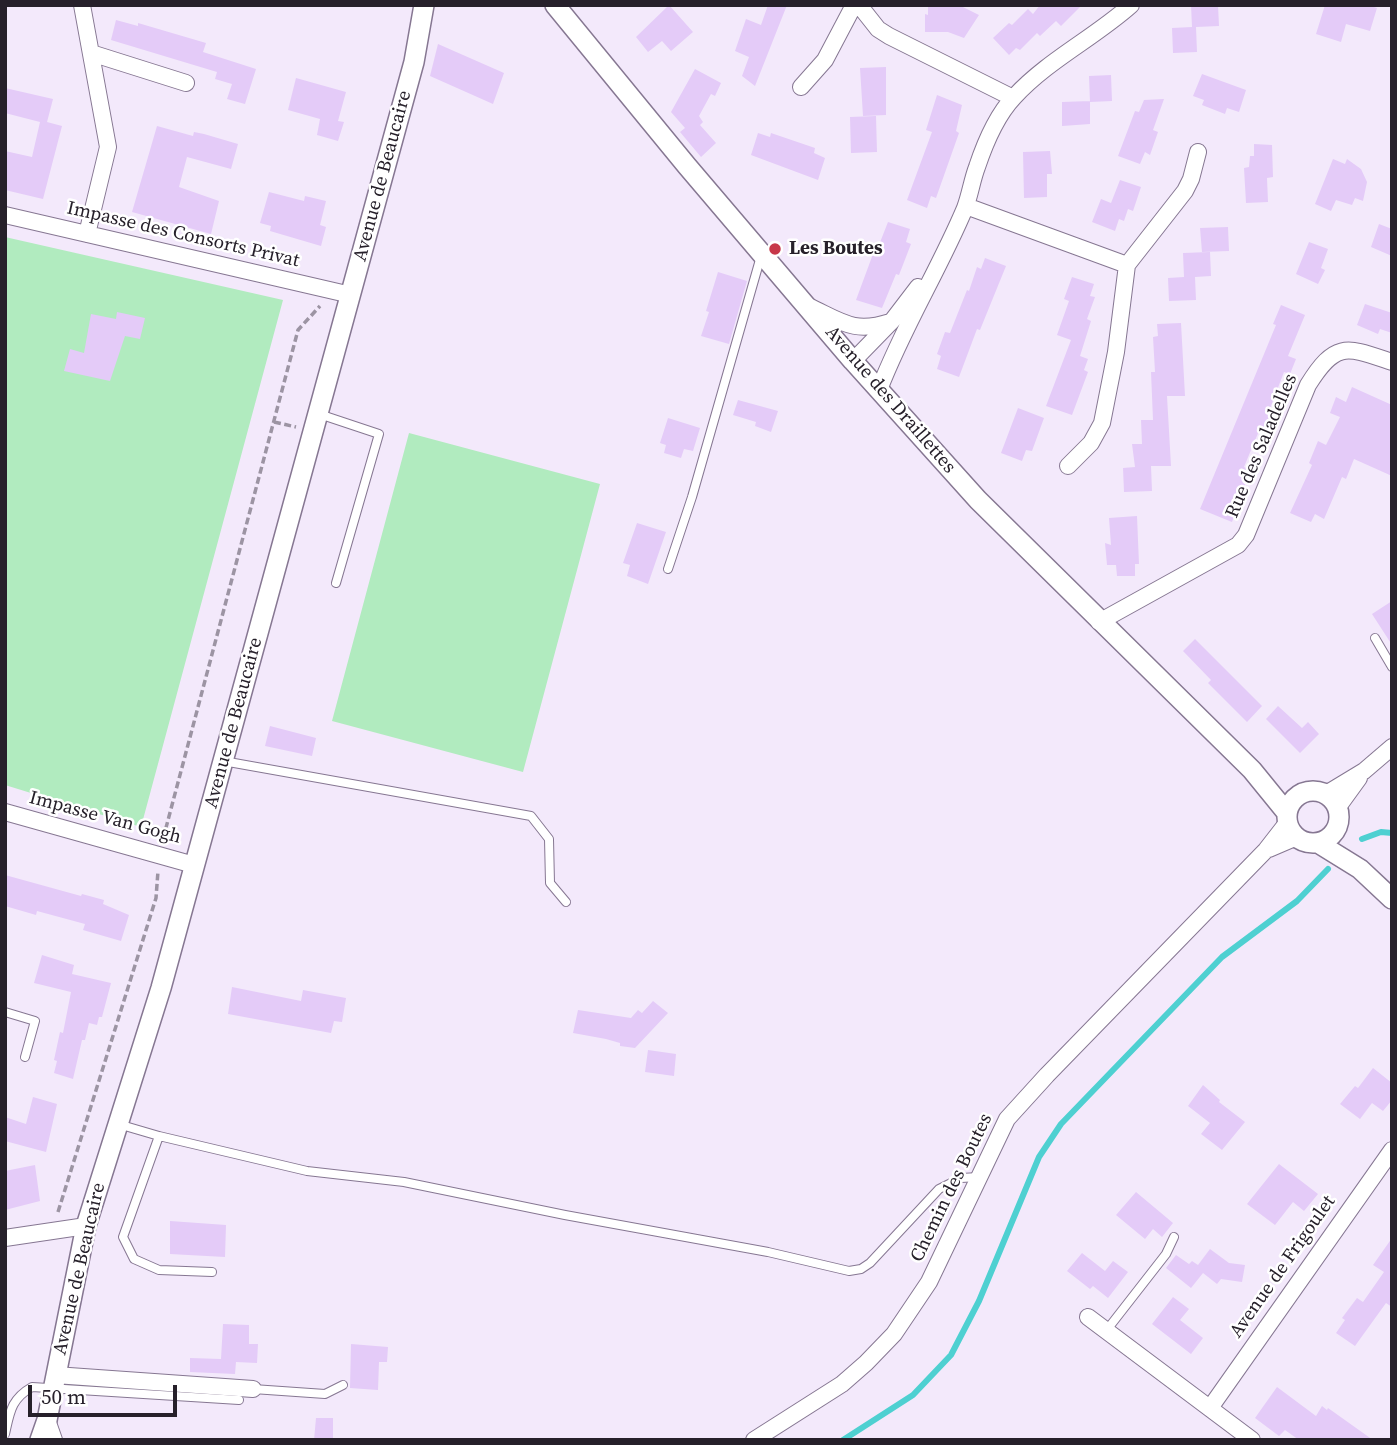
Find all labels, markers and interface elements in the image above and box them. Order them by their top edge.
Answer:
street label: Avenue de Beaucaire [349,88,417,264]
street label: Impasse des Consorts Privat [65,197,301,273]
place label: Les Boutes [789,238,883,260]
marker: Les Boutes [767,241,783,257]
street label: Avenue des Draillettes [820,322,960,478]
street label: Rue des Saladelles [1221,370,1303,522]
street label: Avenue de Beaucaire [200,635,268,811]
street label: Impasse Van Gogh [26,787,184,849]
street label: Chemin des Boutes [906,1110,998,1266]
street label: Avenue de Beaucaire [49,1181,111,1357]
street label: Avenue de Frigoulet [1225,1191,1341,1343]
scale bar [32,1372,180,1416]
text: 50 m [41,1382,86,1411]

